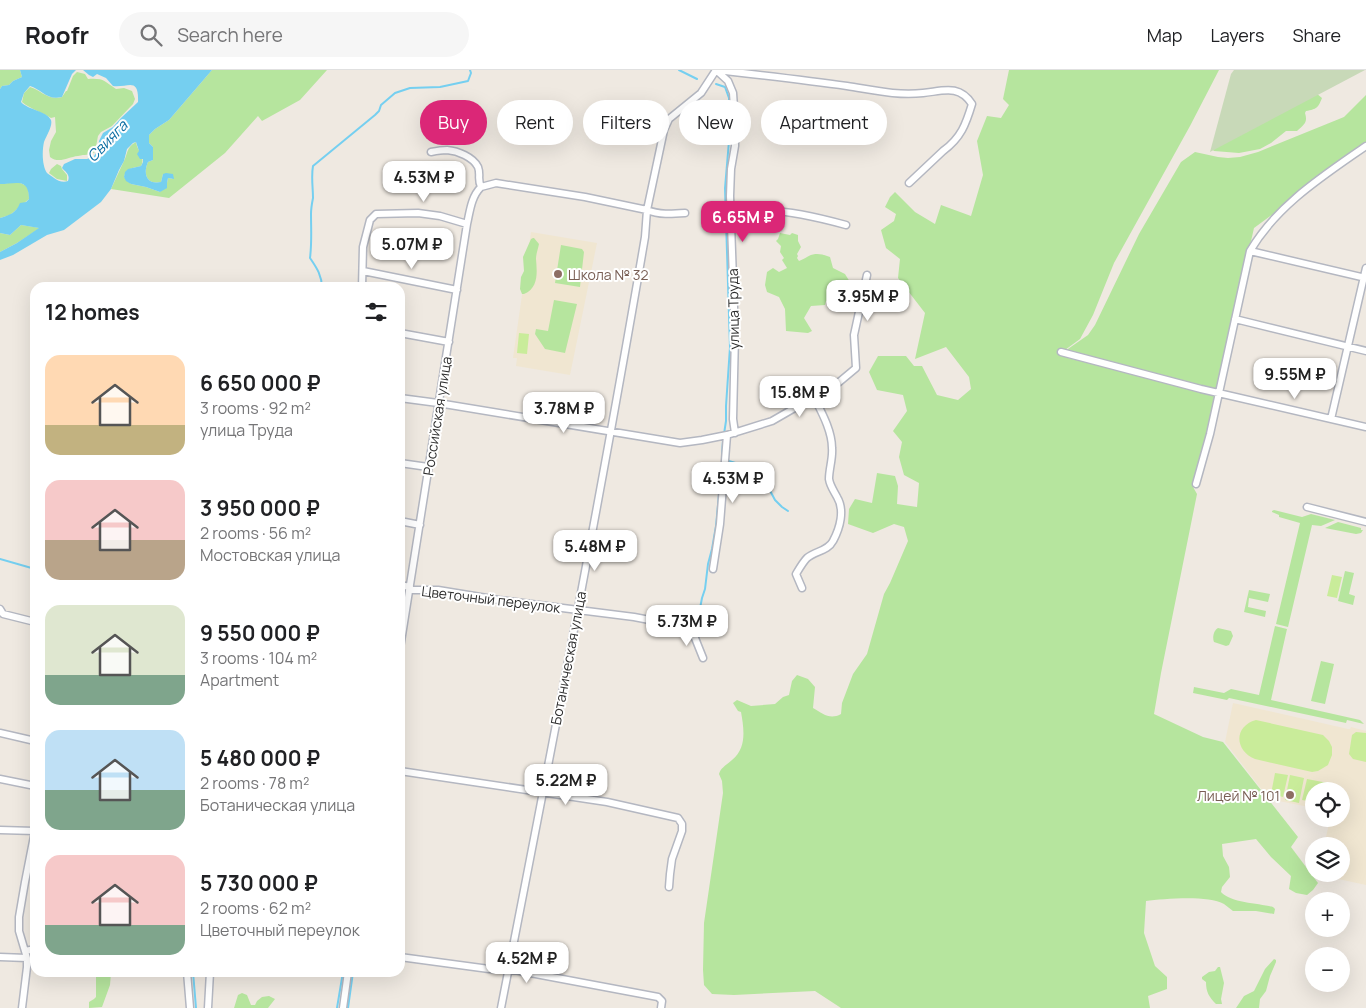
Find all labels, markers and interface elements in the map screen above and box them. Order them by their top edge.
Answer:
search box [119,12,469,57]
text: Roofr [25,18,89,51]
icon: search [137,21,165,49]
text: Search here [177,22,283,48]
text: Map [1147,23,1182,47]
text: Layers [1210,23,1264,47]
text: Share [1292,23,1341,47]
chip: Buy [420,100,487,145]
chip: Rent [497,100,573,145]
chip: Filters [583,100,669,145]
chip: New [679,100,751,145]
chip: Apartment [761,100,887,145]
water label: Свияга [82,115,133,166]
pin: 4.53M ₽ [378,160,470,203]
text: 4.53M ₽ [394,166,454,188]
pin: 6.65M ₽ [697,200,789,243]
text: 6.65M ₽ [712,206,774,228]
pin: 5.07M ₽ [366,228,458,270]
text: 5.07M ₽ [381,233,443,255]
place label: Школа № 32 [568,265,648,284]
marker: Школа № 32 [552,268,564,280]
street label: улица Труда [723,268,743,350]
pin: 3.95M ₽ [822,280,914,322]
text: 3.95M ₽ [837,285,899,307]
text: 12 homes [45,298,140,326]
icon: filters [362,298,390,326]
street label: Российская улица [418,355,456,477]
pin: 9.55M ₽ [1249,358,1341,400]
text: 9.55M ₽ [1264,363,1326,385]
text: 6 650 000 ₽ [200,369,321,397]
icon: home [85,375,145,435]
pin: 15.8M ₽ [754,376,846,418]
text: 15.8M ₽ [771,381,829,403]
pin: 3.78M ₽ [518,392,610,434]
text: 3 rooms · 92 m² [200,397,311,419]
text: 3.78M ₽ [534,397,594,419]
text: улица Труда [200,419,293,441]
pin: 4.53M ₽ [687,462,779,504]
text: 4.53M ₽ [703,467,763,489]
text: 3 950 000 ₽ [200,494,320,522]
icon: home [85,500,145,560]
text: 2 rooms · 56 m² [200,522,311,544]
pin: 5.48M ₽ [549,530,641,572]
text: 5.48M ₽ [564,535,626,557]
text: Мостовская улица [200,544,340,566]
street label: Цветочный переулок [420,581,563,617]
street label: Ботаническая улица [546,590,590,726]
pin: 5.73M ₽ [641,604,733,647]
text: 5.73M ₽ [657,610,717,632]
text: 9 550 000 ₽ [200,619,320,647]
icon: home [85,625,145,685]
text: 3 rooms · 104 m² [200,647,317,669]
text: Apartment [200,669,279,691]
text: 5 480 000 ₽ [200,744,320,772]
icon: home [85,750,145,810]
pin: 5.22M ₽ [520,764,612,806]
text: 5.22M ₽ [535,769,597,791]
text: 2 rooms · 78 m² [200,772,309,794]
map controls [1305,782,1350,992]
button: locate [1305,782,1350,827]
place label: Лицей № 101 [1197,786,1280,805]
marker: Лицей № 101 [1284,789,1296,801]
text: Ботаническая улица [200,794,355,816]
button: layers [1305,837,1350,882]
text: 5 730 000 ₽ [200,869,318,897]
icon: home [85,875,145,935]
button: + [1305,892,1350,937]
text: 2 rooms · 62 m² [200,897,311,919]
text: Цветочный переулок [200,919,360,941]
pin: 4.52M ₽ [481,942,573,984]
text: 4.52M ₽ [497,947,557,969]
button: − [1305,947,1350,992]

